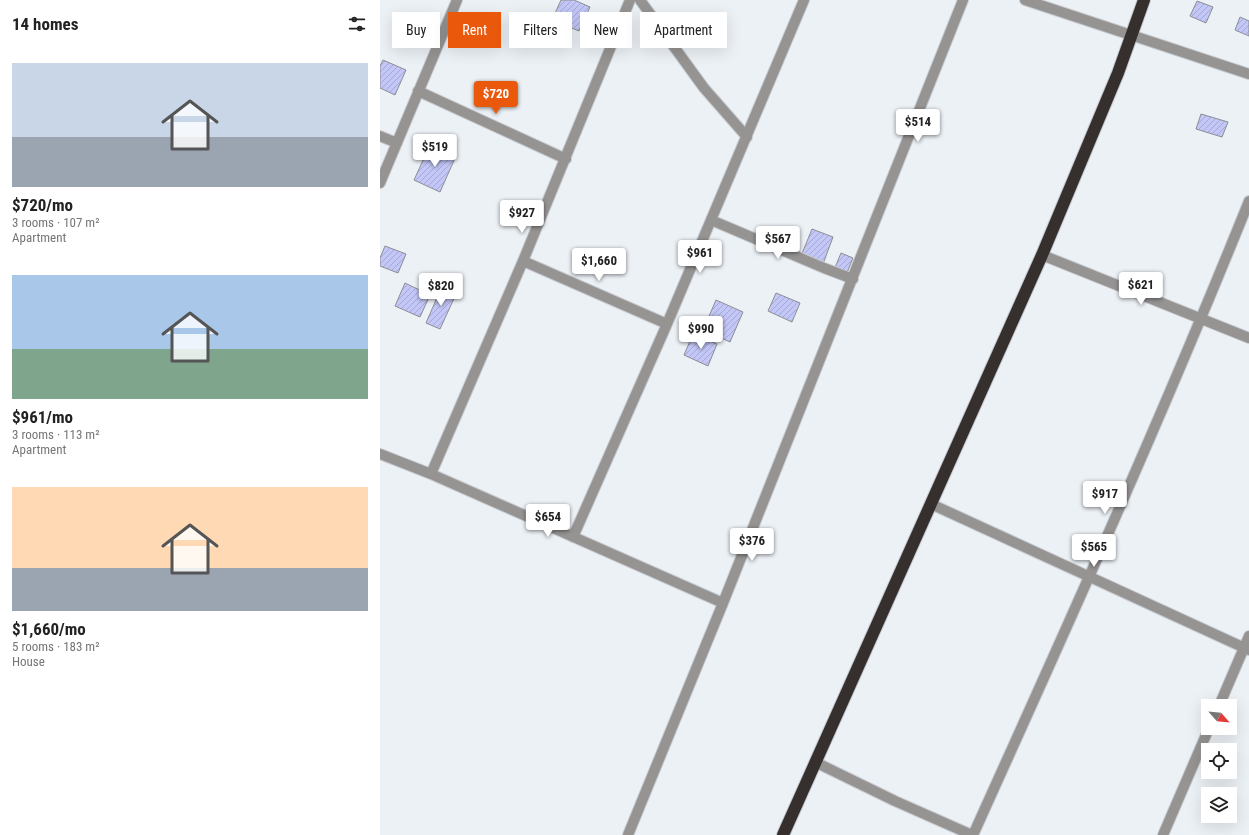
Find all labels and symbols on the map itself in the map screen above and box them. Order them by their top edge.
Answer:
pin: $720 [472,81,520,115]
pin: $514 [894,109,942,143]
pin: $519 [411,134,459,168]
pin: $927 [498,200,546,234]
pin: $567 [754,226,802,260]
pin: $961 [676,240,724,274]
pin: $1,660 [566,248,632,282]
pin: $621 [1117,272,1165,306]
pin: $820 [417,273,465,307]
pin: $990 [677,316,725,350]
pin: $917 [1081,481,1129,515]
pin: $654 [524,504,572,538]
pin: $376 [728,528,776,562]
pin: $565 [1070,534,1118,568]
north arrow [1201,699,1237,735]

